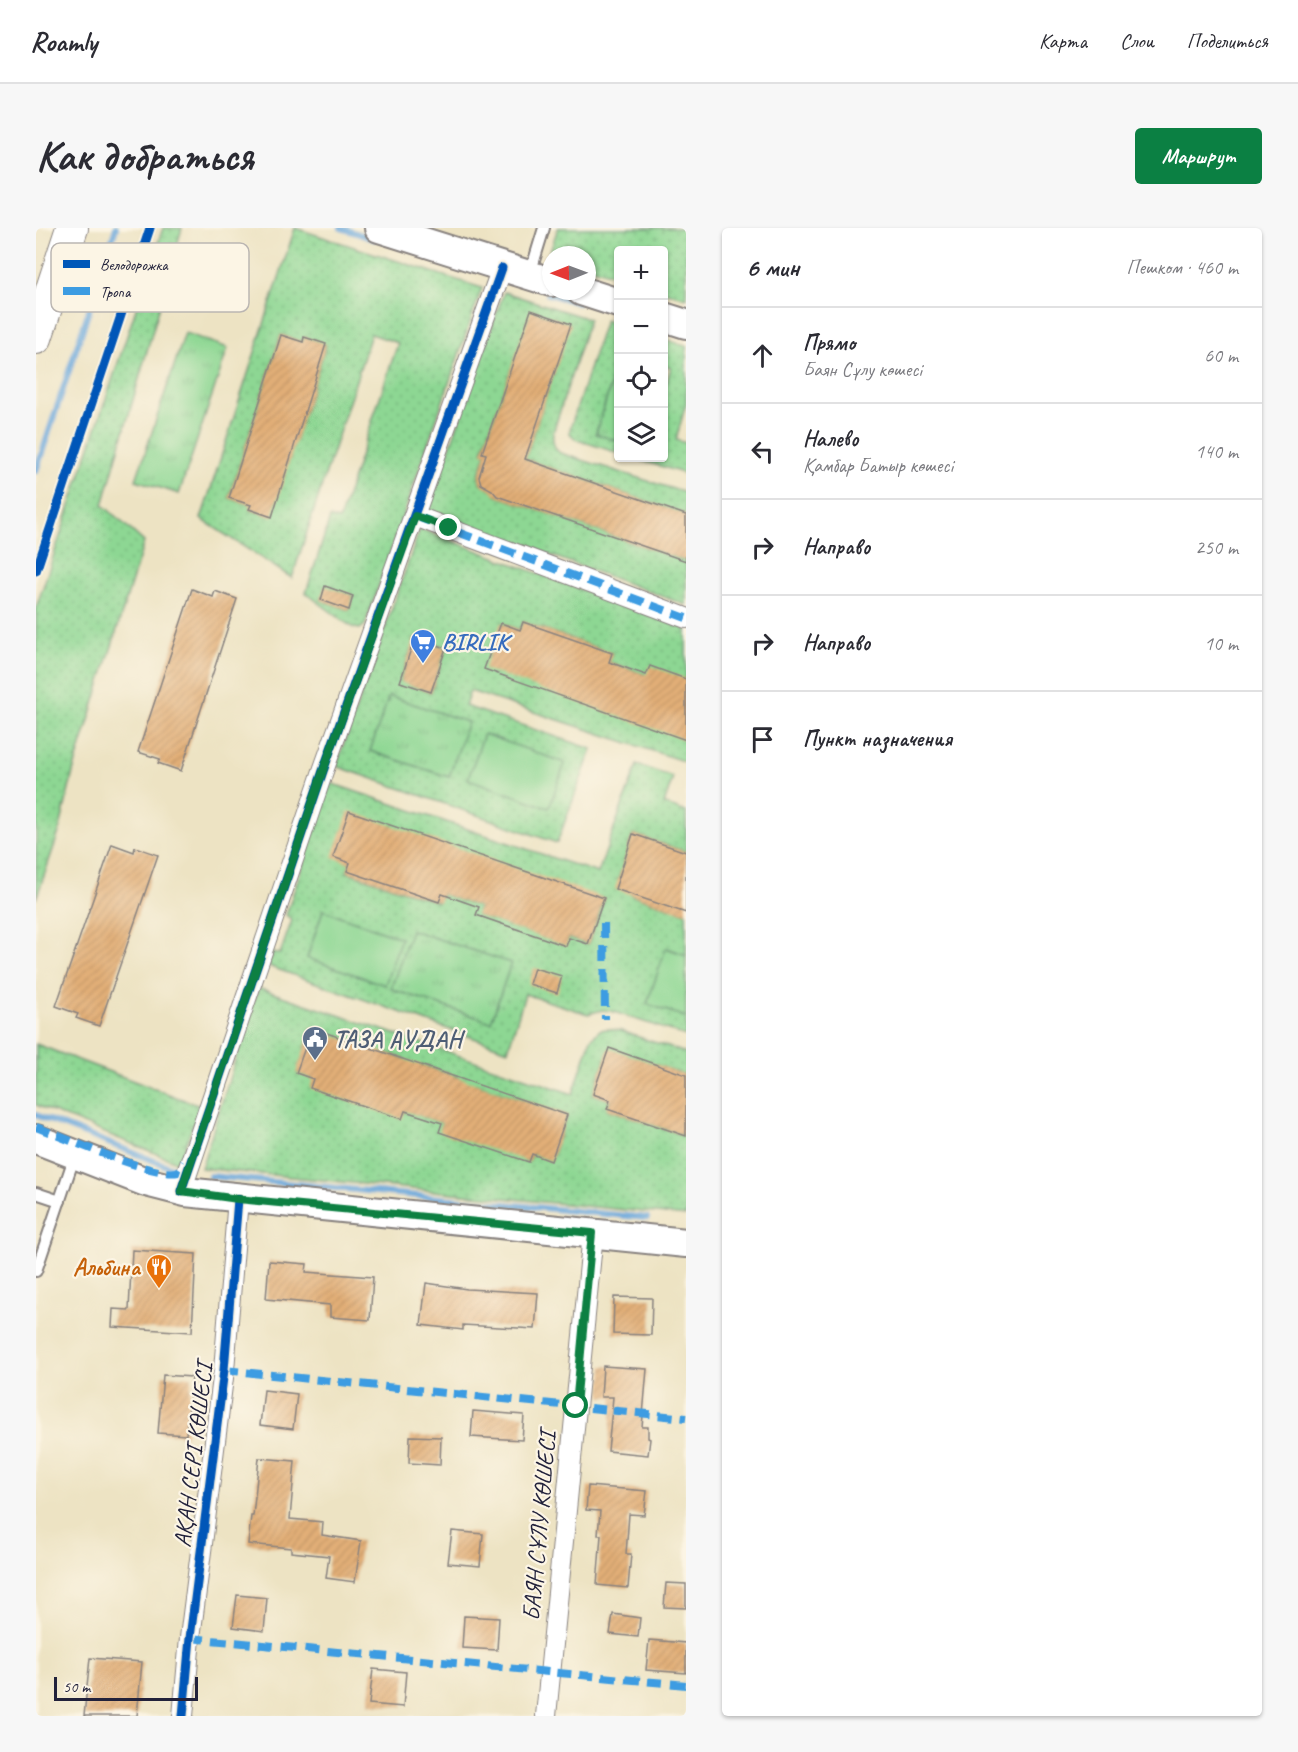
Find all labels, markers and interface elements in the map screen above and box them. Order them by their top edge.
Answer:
text: Roamly [30,24,97,59]
text: Карта [1039,28,1087,54]
text: Слои [1120,28,1154,54]
text: Поделиться [1187,28,1268,54]
button: Маршрут [1135,128,1262,184]
text: Как добраться [36,130,253,183]
legend [51,243,249,312]
north arrow [542,246,596,300]
map controls [614,246,668,462]
button: + [614,246,668,300]
text: 6 мин [746,251,799,284]
text: Велодорожка [100,255,169,275]
text: Пешком · 460 m [1126,255,1238,280]
text: Тропа [100,282,132,302]
button: − [614,300,668,354]
text: Прямо [803,329,855,357]
icon: ahead [746,339,779,372]
text: 60 m [1204,343,1238,368]
button: locate [614,354,668,408]
text: Баян Сұлу көшесі [803,357,922,382]
button: layers [614,408,668,462]
text: Налево [803,425,859,453]
icon: left [746,435,779,468]
text: 140 m [1195,439,1238,464]
text: Қамбар Батыр көшесі [803,453,953,478]
route end [435,514,461,540]
icon: right [746,531,779,564]
text: Направо [803,533,870,561]
text: 250 m [1195,535,1238,560]
supermarket icon: BIRLIK [408,627,438,665]
place label: BIRLIK [442,627,513,657]
icon: right [746,627,779,660]
text: Направо [803,629,870,657]
text: 10 m [1204,631,1238,656]
icon: arrive [746,723,779,756]
text: Пункт назначения [803,725,952,753]
public building icon: ТАЗА АУДАН [300,1024,330,1062]
place label: ТАЗА АУДАН [334,1024,466,1054]
place label: Альбина [73,1252,141,1282]
restaurant icon: Альбина [144,1252,174,1290]
street label: АҚАН СЕРІ КӨШЕСІ [167,1356,220,1549]
route start [562,1392,588,1418]
street label: БАЯН СҰЛУ КӨШЕСІ [516,1425,563,1622]
scale bar [54,1674,198,1702]
text: 50 m [63,1677,90,1697]

